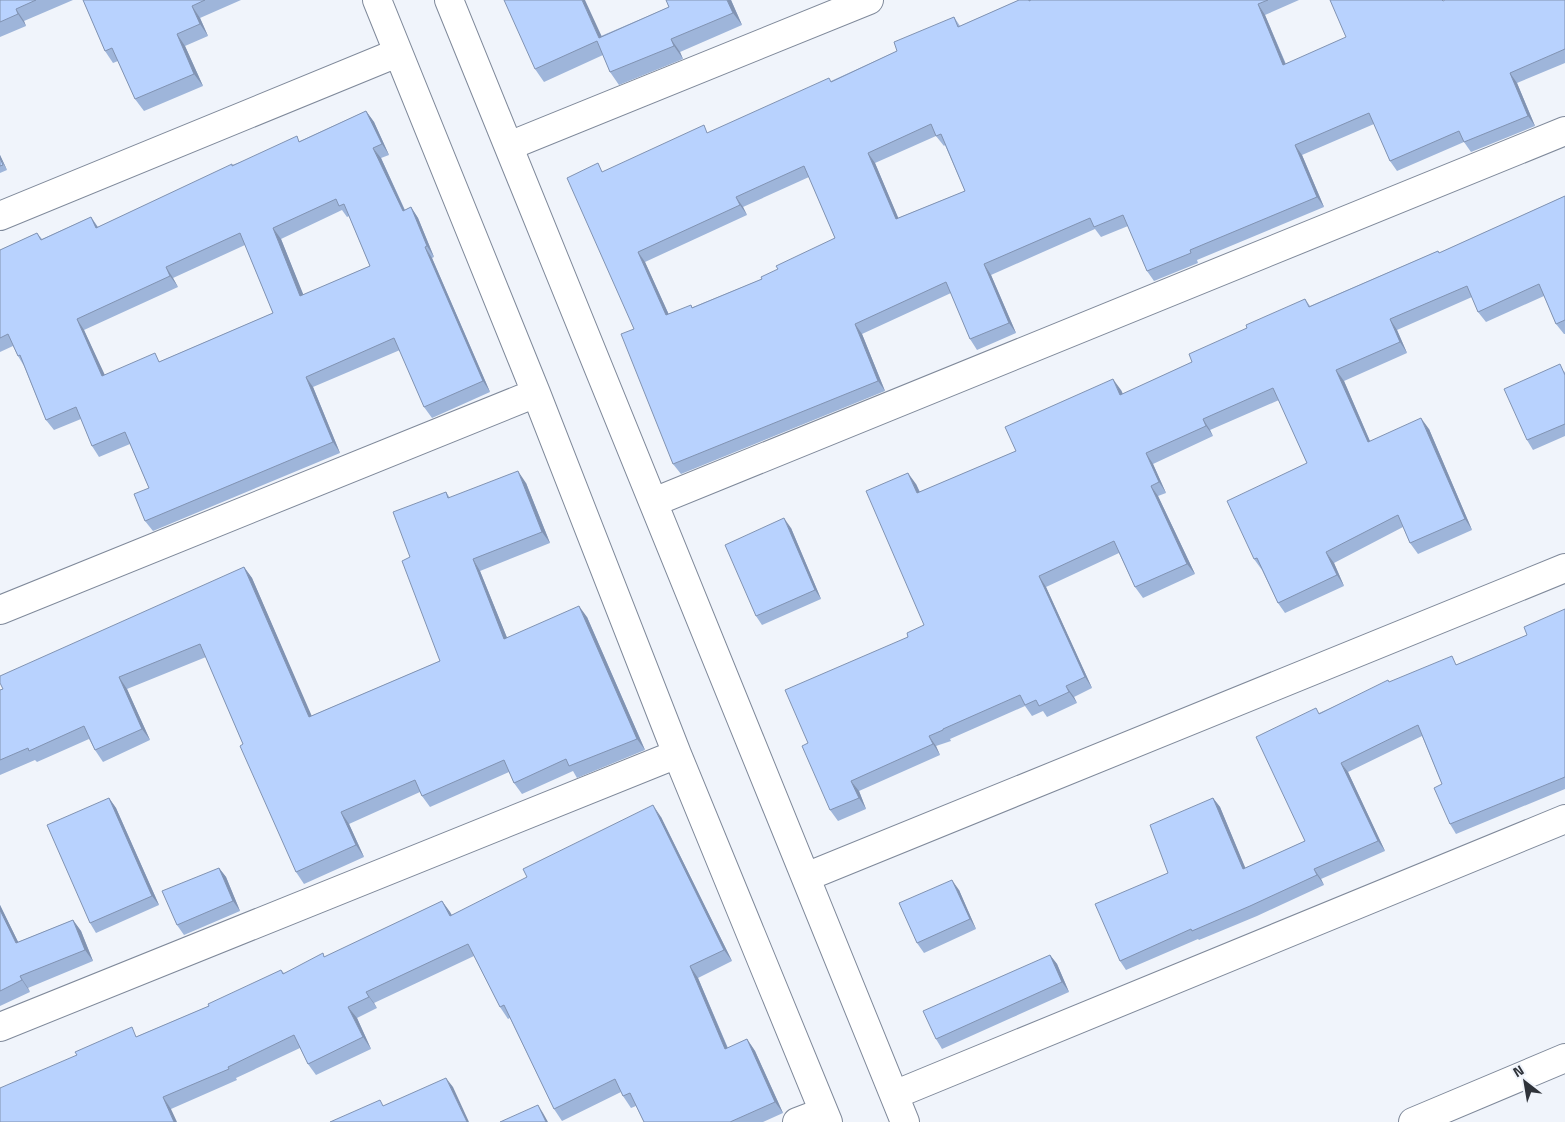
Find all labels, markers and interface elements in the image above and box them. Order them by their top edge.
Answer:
north arrow [1500,1057,1550,1107]
text: N [1508,1059,1528,1082]

